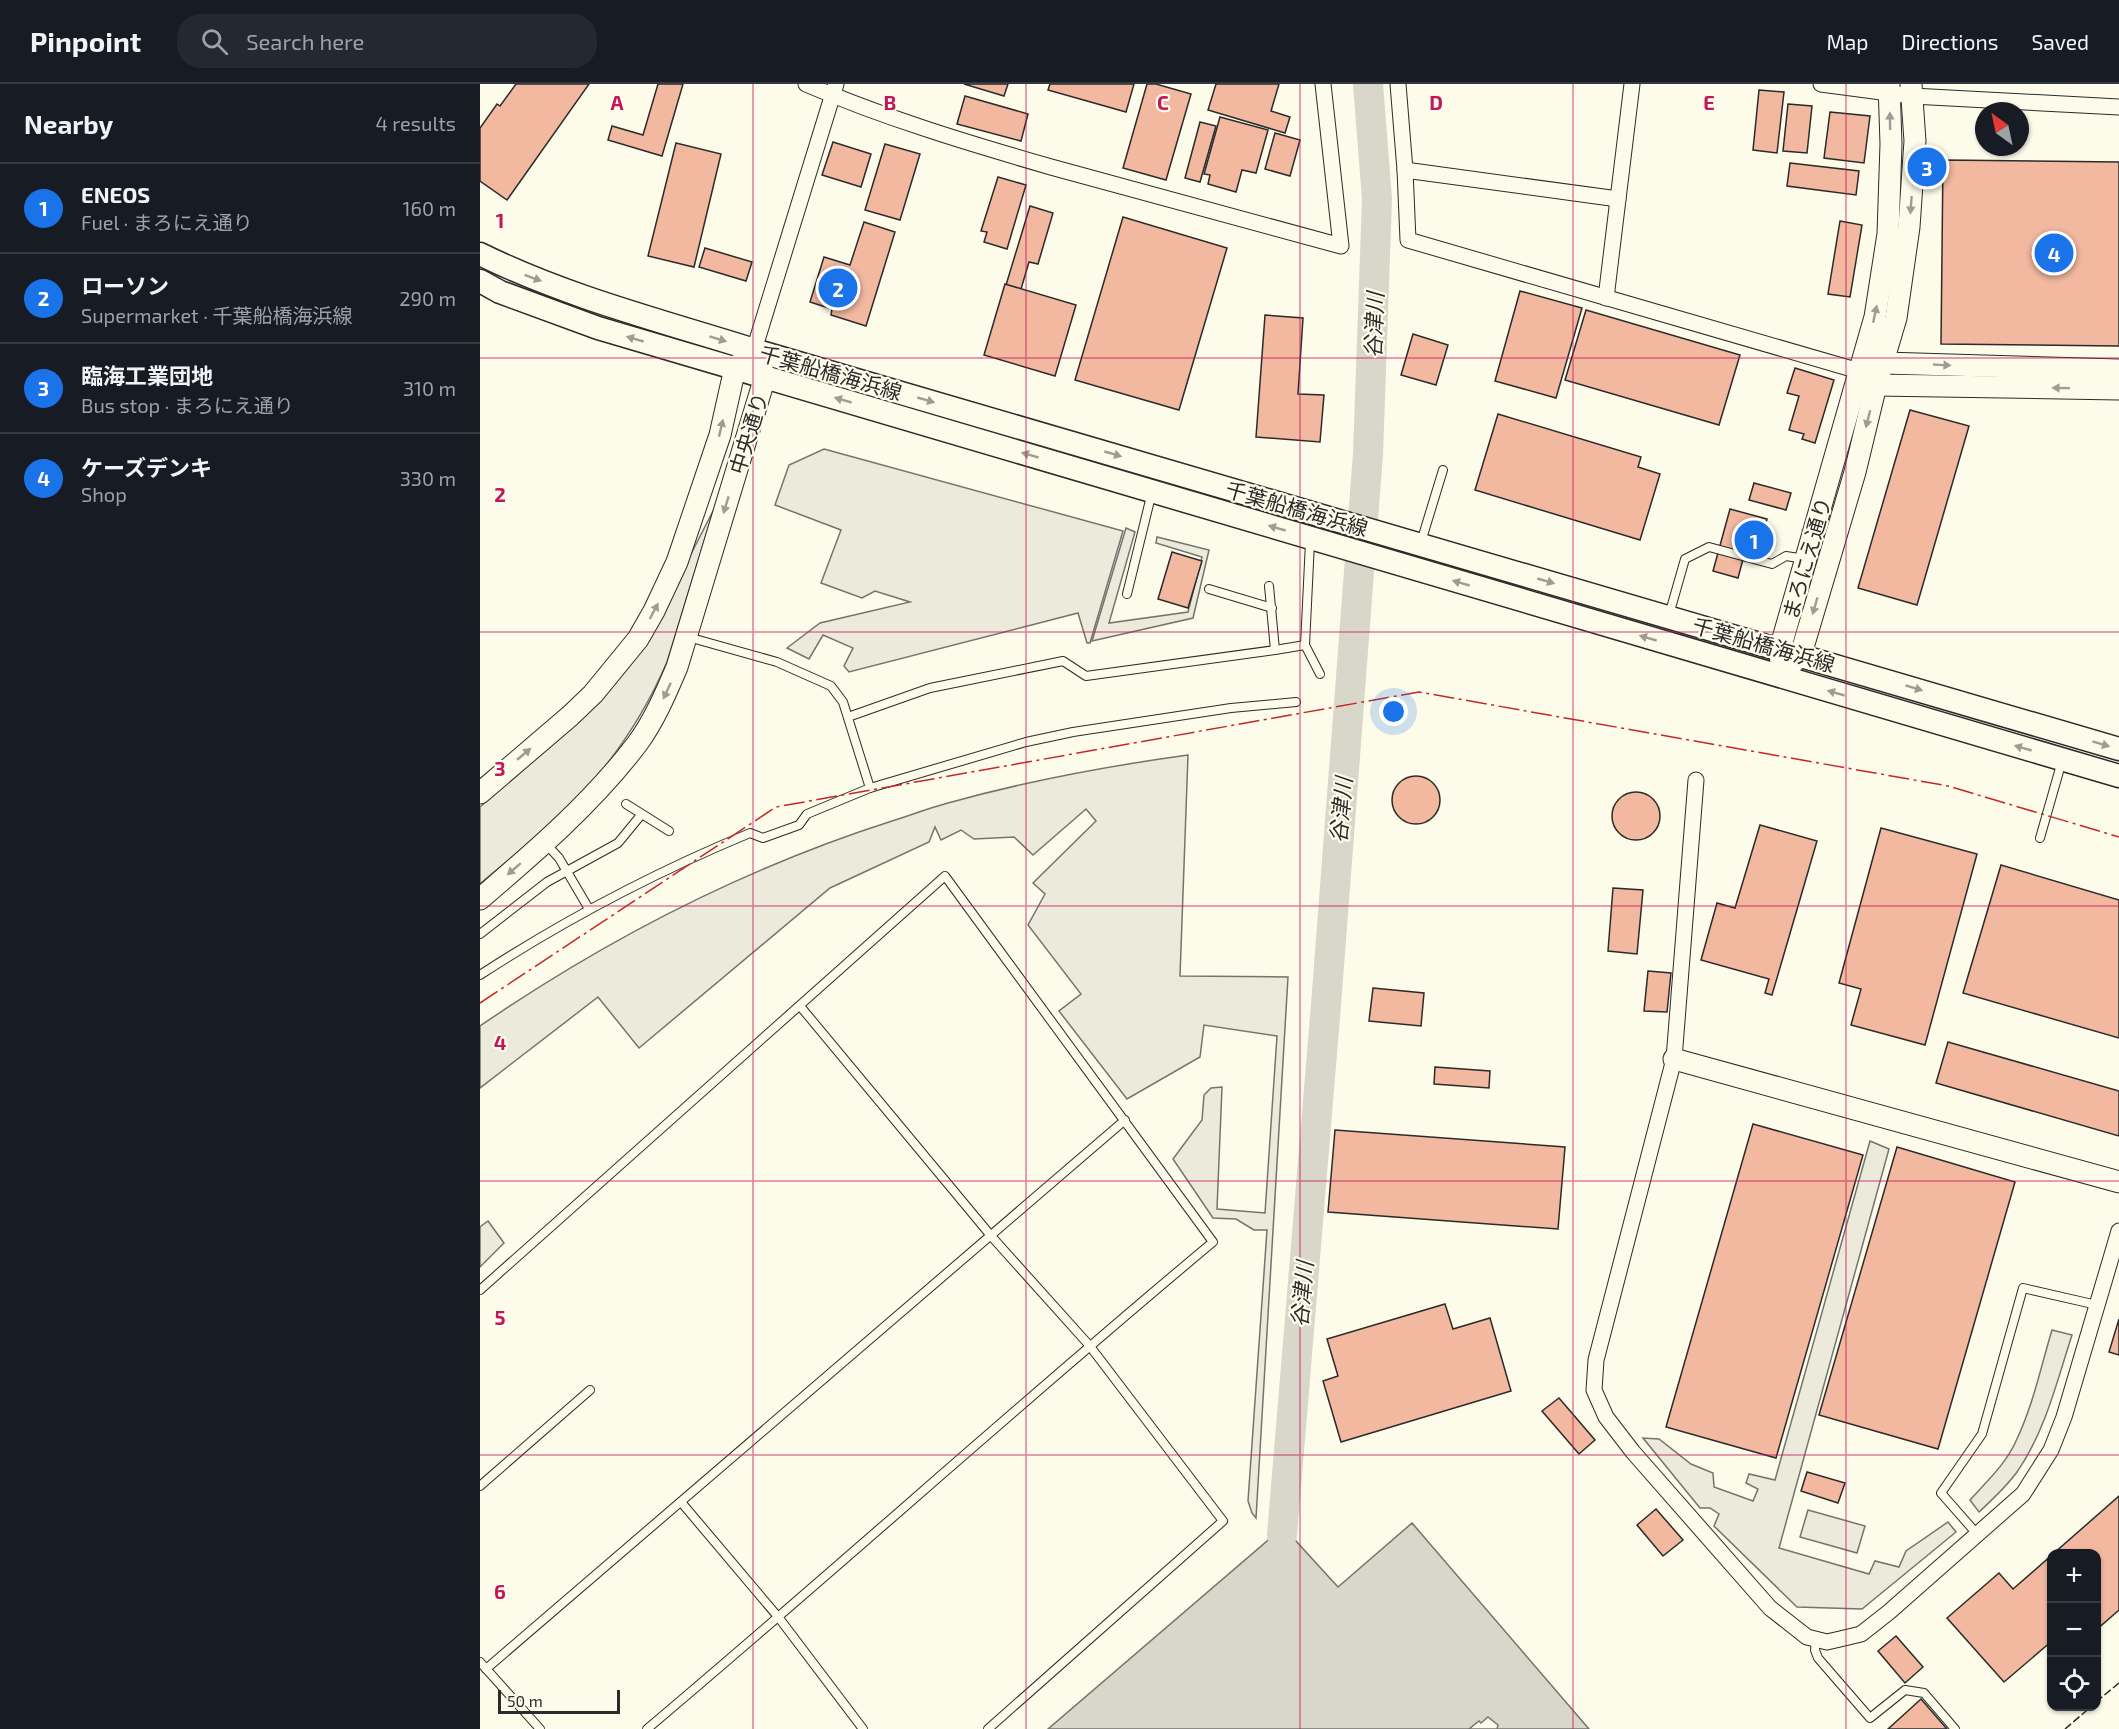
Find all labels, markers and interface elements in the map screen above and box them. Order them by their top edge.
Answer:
search box [177,14,597,68]
text: Pinpoint [30,24,141,58]
icon: search [198,25,231,58]
text: Search here [246,28,364,54]
text: Map [1826,29,1869,54]
text: Directions [1902,29,1998,54]
text: Saved [2031,29,2089,54]
text: A [610,90,624,114]
text: B [884,90,896,114]
text: C [1157,90,1169,114]
text: D [1429,90,1443,114]
text: E [1703,90,1715,114]
north arrow [1975,102,2029,156]
text: Nearby [24,108,113,139]
text: 4 results [376,111,456,135]
one-way arrow [1886,111,1895,130]
pin: 3 [1908,144,1946,190]
text: ENEOS [81,181,150,207]
text: 1 [39,196,48,220]
text: 160 m [403,196,456,220]
one-way arrow [1906,196,1915,215]
text: 1 [496,208,504,232]
text: Fuel · まろにえ通り [81,210,253,234]
pin: 4 [2034,230,2074,276]
pin: 2 [818,266,858,310]
text: ローソン [81,272,169,298]
one-way arrow [524,273,542,283]
text: 2 [38,286,49,310]
text: 290 m [399,286,456,310]
water label: 谷津川 [1359,290,1387,358]
text: Supermarket · 千葉船橋海浜線 [81,303,352,327]
one-way arrow [1871,305,1880,324]
one-way arrow [626,334,644,343]
one-way arrow [710,334,728,344]
street label: 千葉船橋海浜線 [757,340,905,404]
one-way arrow [1933,361,1952,370]
text: 臨海工業団地 [81,362,213,388]
text: 3 [38,376,49,400]
text: 310 m [403,376,456,400]
one-way arrow [2051,383,2070,393]
street label: 中央通り [724,389,772,477]
text: Bus stop · まろにえ通り [81,393,294,417]
one-way arrow [833,395,851,404]
one-way arrow [917,396,935,405]
one-way arrow [1862,410,1872,428]
one-way arrow [717,419,727,437]
one-way arrow [1021,450,1039,459]
one-way arrow [1104,450,1122,459]
text: ケーズデンキ [81,454,212,480]
text: 4 [37,466,50,490]
text: 330 m [400,466,456,490]
street label: 千葉船橋海浜線 [1223,476,1371,540]
text: Shop [81,482,127,506]
text: 2 [494,482,506,506]
street label: まろにえ通り [1777,494,1835,622]
one-way arrow [721,496,730,514]
pin: 1 [1734,518,1774,562]
one-way arrow [1268,523,1286,532]
one-way arrow [1537,576,1555,586]
one-way arrow [1452,578,1470,587]
one-way arrow [1810,597,1819,615]
one-way arrow [649,602,659,619]
street label: 千葉船橋海浜線 [1690,612,1838,676]
one-way arrow [1639,633,1657,642]
one-way arrow [662,682,671,699]
one-way arrow [1905,684,1923,693]
one-way arrow [1827,688,1845,697]
your location [1379,697,1408,726]
one-way arrow [2092,740,2110,749]
one-way arrow [2014,743,2032,752]
one-way arrow [516,748,531,761]
text: 3 [494,756,506,780]
water label: 谷津川 [1324,774,1356,844]
one-way arrow [506,863,522,876]
text: 4 [494,1030,507,1054]
water label: 谷津川 [1285,1258,1317,1328]
text: 5 [494,1305,506,1329]
map controls [2047,1549,2101,1711]
button: + [2047,1549,2101,1603]
text: 6 [494,1579,506,1603]
button: − [2047,1603,2101,1657]
button: locate [2047,1657,2101,1711]
scale bar [498,1687,620,1714]
text: 50 m [507,1691,543,1710]

